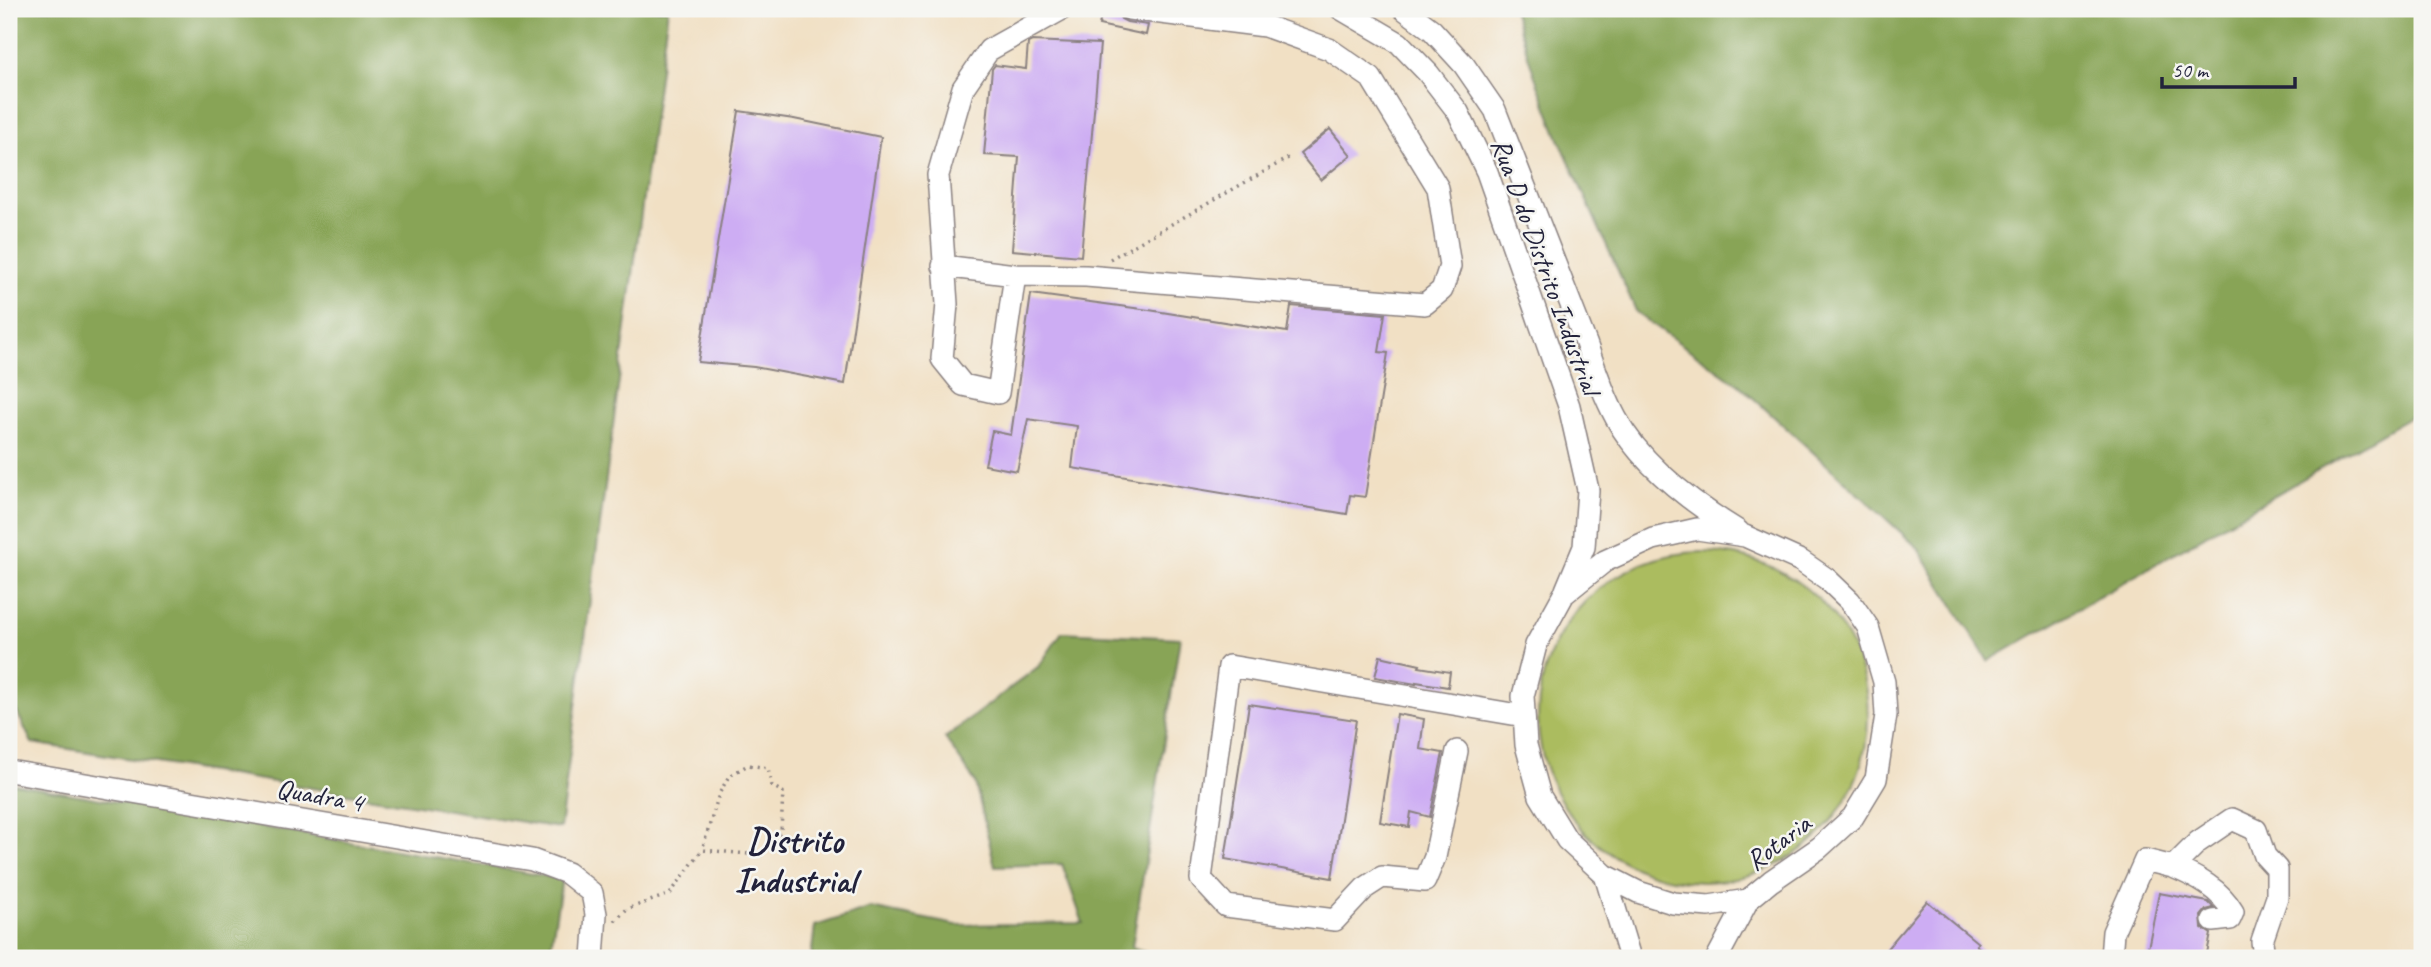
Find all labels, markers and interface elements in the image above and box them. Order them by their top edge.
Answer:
scale bar [2162,46,2294,90]
text: 50 m [2172,57,2210,83]
street label: Rua D do Distrito Industrial [1483,133,1610,404]
street label: Quadra 4 [274,770,369,820]
street label: Rotaria [1738,805,1819,878]
district label: Distrito Industrial [734,818,862,903]

